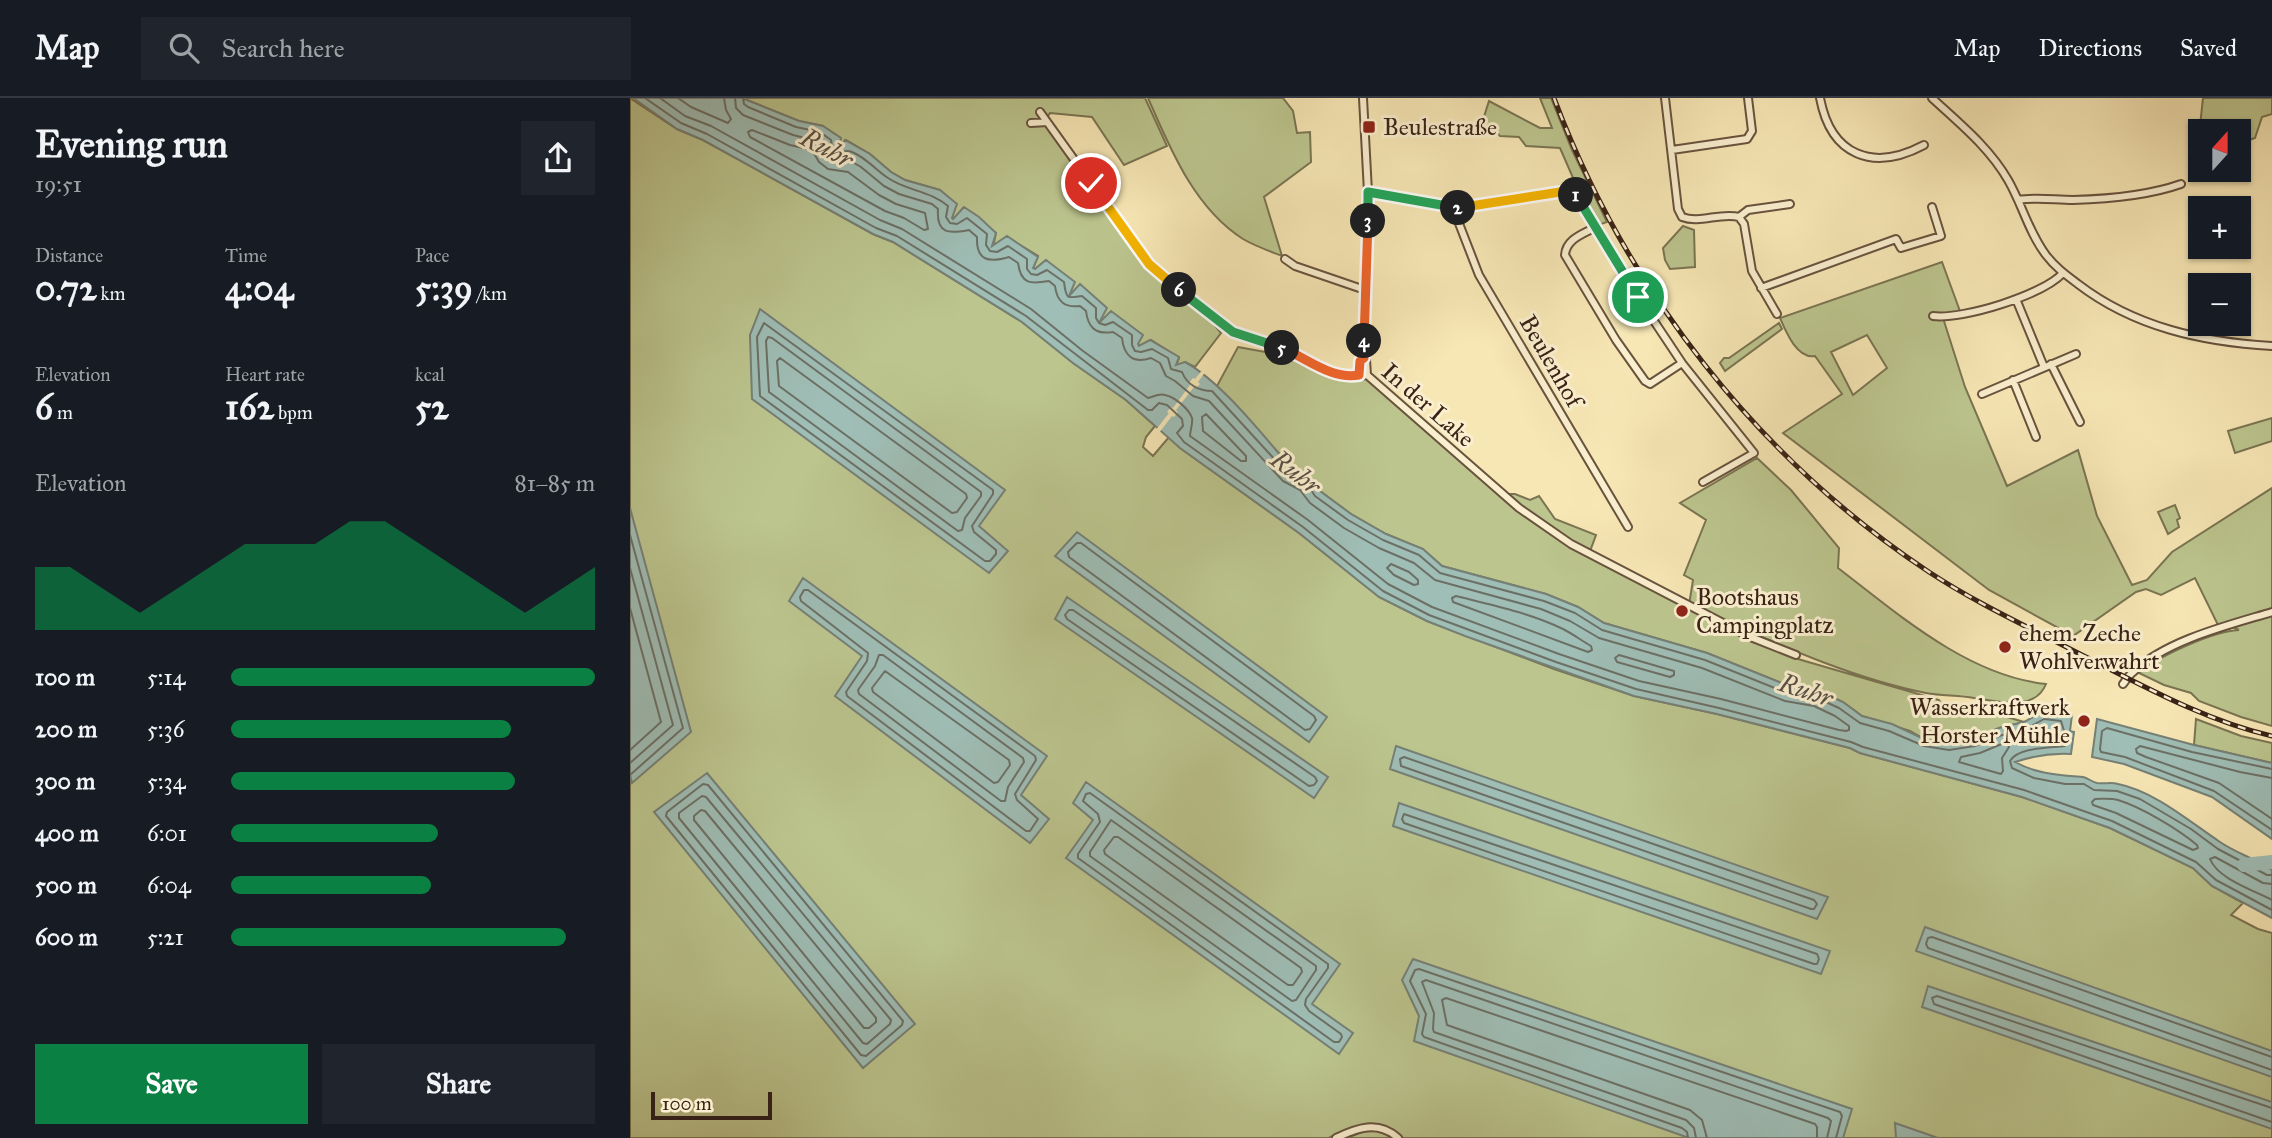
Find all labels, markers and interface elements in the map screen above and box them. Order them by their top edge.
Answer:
search box [141,17,631,80]
text: Map [35,28,99,68]
icon: search [165,29,203,67]
text: Search here [221,32,345,64]
text: Map [1954,33,2001,63]
text: Directions [2039,33,2142,63]
text: Saved [2180,33,2237,63]
place label: Beulestraße [1383,112,1497,142]
marker: Beulestraße [1361,119,1377,135]
north arrow [2188,119,2250,182]
map controls [2188,119,2251,336]
text: Evening run [35,121,228,167]
button: share [521,121,595,195]
water label: Ruhr [794,121,860,176]
pin [1061,153,1121,213]
icon: check [1072,164,1110,202]
text: 19:51 [35,170,82,198]
pin: 1 [1558,178,1594,212]
text: 1 [1572,183,1579,206]
pin: 2 [1440,190,1476,226]
text: 2 [1453,196,1462,219]
button: + [2188,196,2251,259]
pin: 3 [1350,204,1386,238]
text: 3 [1364,209,1371,232]
text: Distance [35,244,103,267]
text: Time [225,244,267,267]
text: Pace [415,244,449,267]
text: 0.72 [35,267,97,310]
text: 4:04 [225,267,293,310]
text: 5:39 [415,267,473,310]
pin [1608,267,1668,327]
pin: 6 [1162,272,1196,308]
button: − [2188,273,2251,336]
text: 6 [1174,278,1183,301]
icon: arrive [1619,278,1657,316]
text: km [97,282,125,305]
text: /km [473,282,507,305]
street label: Beulenhof [1513,310,1591,416]
pin: 4 [1346,324,1382,358]
text: 4 [1358,329,1369,352]
pin: 5 [1264,330,1300,366]
text: 5 [1277,336,1286,359]
street label: In der Lake [1375,356,1481,454]
text: Elevation [35,363,110,386]
text: Heart rate [225,363,305,386]
text: kcal [415,363,445,386]
text: 6 [35,386,53,429]
text: 162 [225,386,274,429]
text: 52 [415,386,449,429]
text: m [53,401,73,424]
text: bpm [274,401,313,424]
water label: Ruhr [1264,442,1328,502]
text: Elevation [35,469,126,497]
text: 81–85 m [514,469,595,497]
place label: Bootshaus Campingplatz [1696,582,1834,640]
marker: Bootshaus Campingplatz [1674,603,1690,619]
place label: ehem. Zeche Wohlverwahrt [2019,618,2160,676]
marker: ehem. Zeche Wohlverwahrt [1997,639,2013,655]
text: 100 m [35,663,95,691]
text: 5:14 [147,663,185,691]
water label: Ruhr [1774,666,1838,714]
place label: Wasserkraftwerk Horster Mühle [1910,692,2071,750]
marker: Wasserkraftwerk Horster Mühle [2076,713,2092,729]
text: 200 m [35,715,97,743]
text: 5:36 [147,715,184,743]
text: 300 m [35,767,95,795]
text: 5:34 [147,767,186,795]
text: 400 m [35,819,99,847]
text: 6:01 [147,819,187,847]
text: 500 m [35,871,97,899]
text: 6:04 [147,871,191,899]
text: 600 m [35,923,98,951]
text: 5:21 [147,923,184,951]
button: Save [35,1044,308,1124]
button: Share [322,1044,595,1124]
scale bar [651,1089,772,1121]
text: 100 m [662,1092,712,1115]

